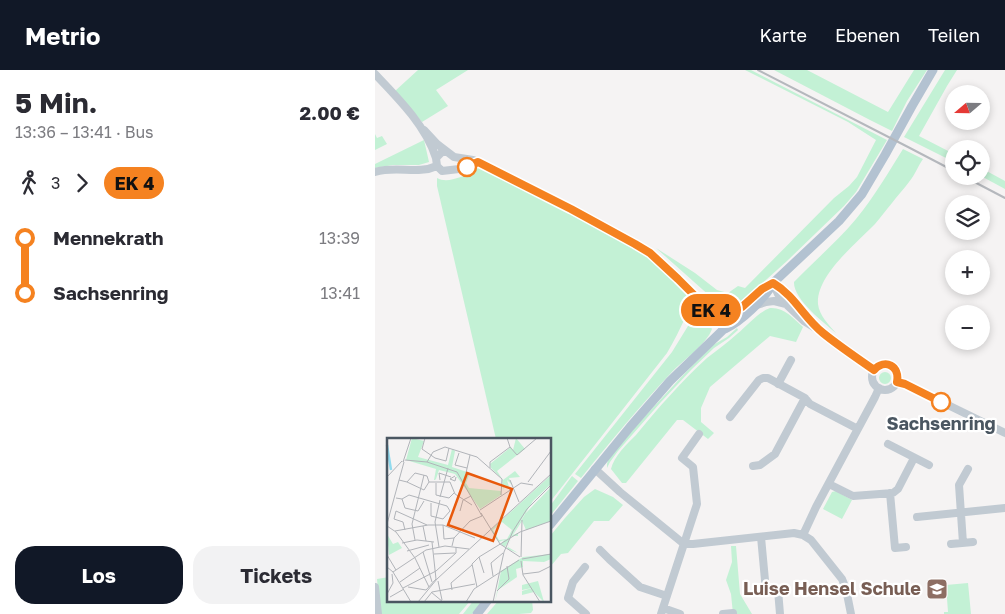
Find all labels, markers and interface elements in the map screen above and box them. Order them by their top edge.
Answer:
text: Metrio [25,21,100,50]
text: Karte [760,24,807,46]
text: Ebenen [835,24,900,46]
text: Teilen [928,24,980,46]
north arrow [945,85,990,130]
map controls [945,85,990,350]
text: 5 Min. [15,86,98,119]
text: 2.00 € [299,101,360,124]
text: 13:36 – 13:41 · Bus [15,122,154,142]
button: locate [945,140,990,185]
unlabelled marker [457,157,477,177]
icon: walk [15,169,43,197]
icon: forward [68,169,96,197]
text: EK 4 [114,172,154,194]
text: 3 [51,173,60,193]
button: layers [945,195,990,240]
text: Mennekrath [53,226,164,249]
text: 13:39 [319,228,360,248]
button: + [945,250,990,295]
text: Sachsenring [53,281,168,304]
text: 13:41 [321,283,360,303]
line badge: EK 4 [676,294,746,326]
text: EK 4 [691,299,731,321]
button: − [945,305,990,350]
marker: Sachsenring [931,392,951,412]
place label: Sachsenring [886,412,996,434]
inset map [387,438,551,602]
button: Los [15,546,183,604]
button: Tickets [193,546,360,604]
place label: Luise Hensel Schule [743,577,921,599]
school or university icon: Luise Hensel Schule [925,577,949,601]

